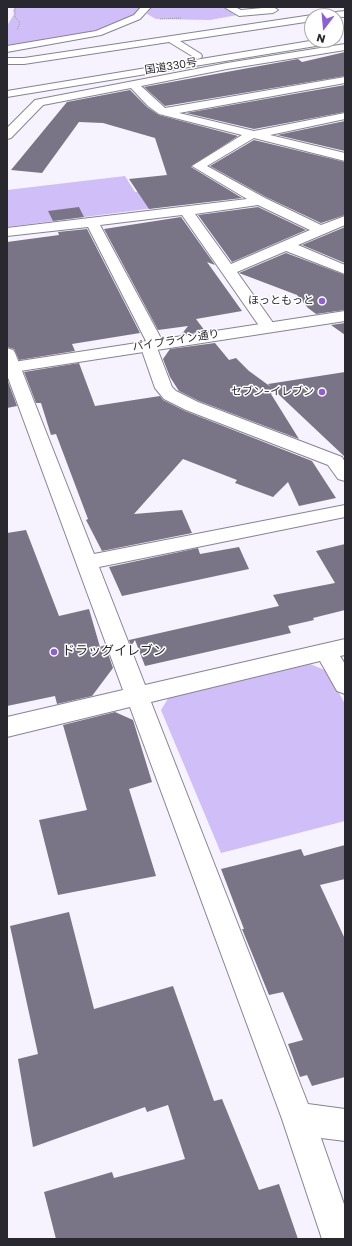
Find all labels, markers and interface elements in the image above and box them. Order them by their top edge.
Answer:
north arrow [304,8,344,48]
text: N [315,30,327,47]
street label: 国道330号 [144,56,198,78]
place label: ほっともっと [248,294,314,308]
marker: ほっともっと [317,296,327,306]
street label: パイプライン通り [132,328,220,354]
place label: セブン-イレブン [231,385,314,399]
marker: セブン-イレブン [317,387,327,397]
place label: ドラッグイレブン [62,644,166,660]
marker: ドラッグイレブン [49,647,59,657]

